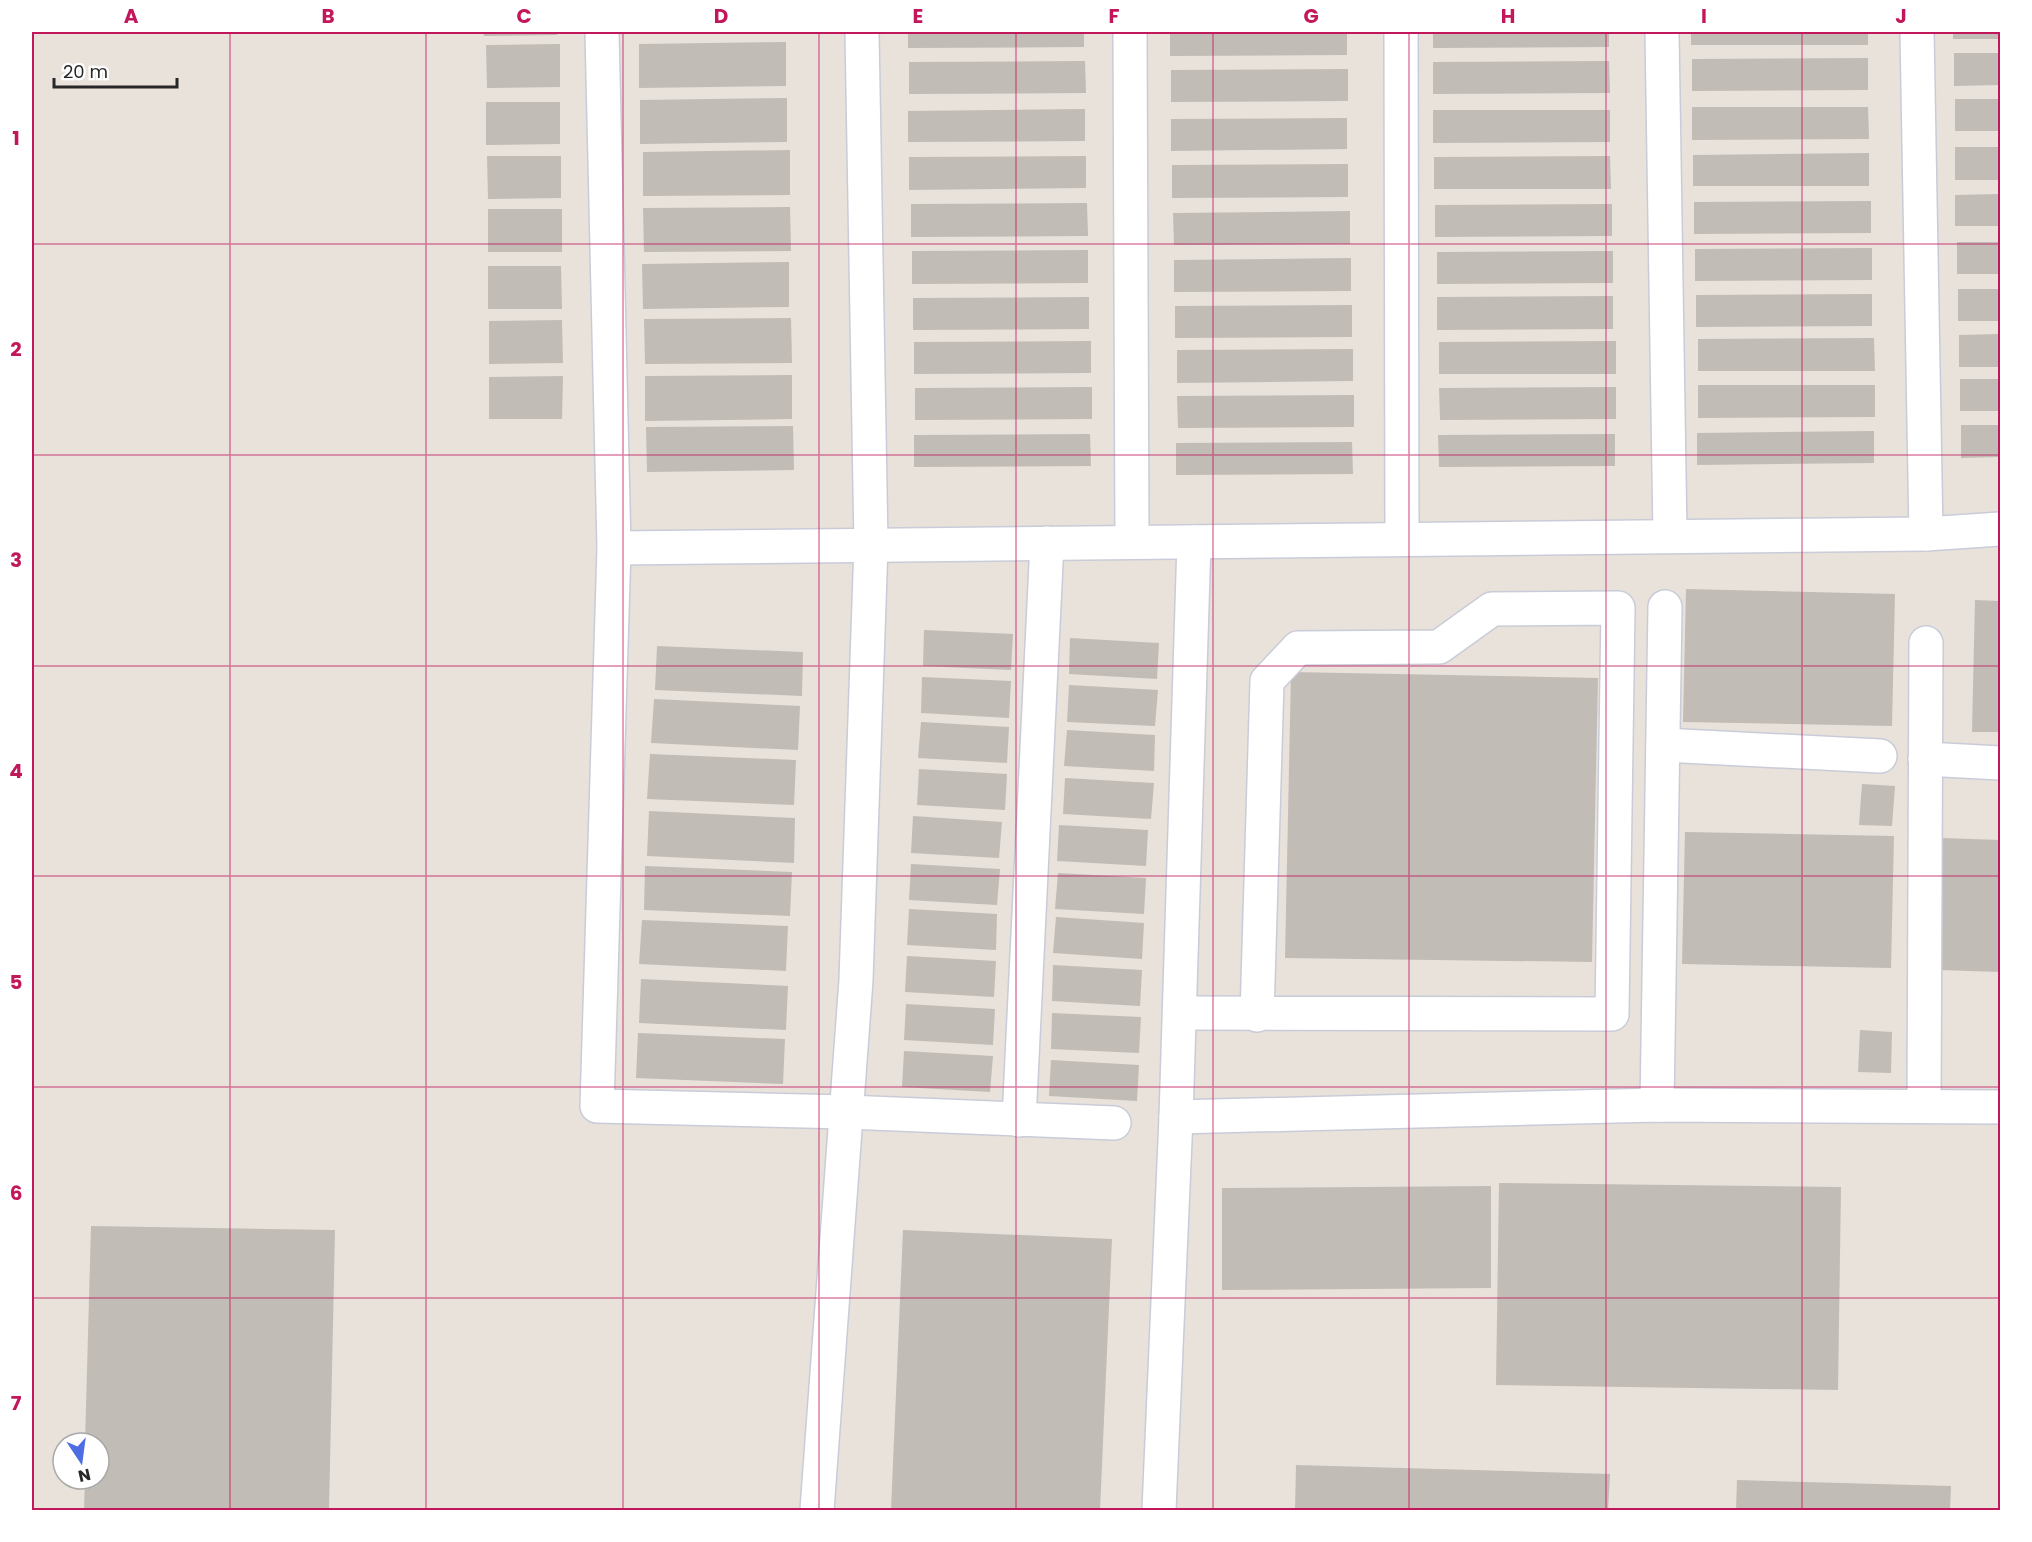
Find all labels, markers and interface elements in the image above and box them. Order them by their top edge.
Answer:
text: A [124,2,139,30]
text: B [321,2,335,30]
text: C [516,2,532,30]
text: D [714,2,728,30]
text: E [913,2,923,30]
text: F [1109,2,1120,30]
text: G [1303,2,1319,30]
text: H [1501,2,1515,30]
text: I [1701,2,1707,30]
text: J [1895,2,1907,30]
scale bar [54,51,177,89]
text: 20 m [63,59,108,84]
text: 1 [12,124,20,152]
text: 2 [10,335,22,363]
text: 3 [10,546,22,574]
text: 4 [9,757,23,785]
text: 5 [10,968,23,996]
text: 6 [10,1179,22,1207]
text: 7 [11,1389,22,1417]
north arrow [51,1431,111,1491]
text: N [76,1463,93,1488]

